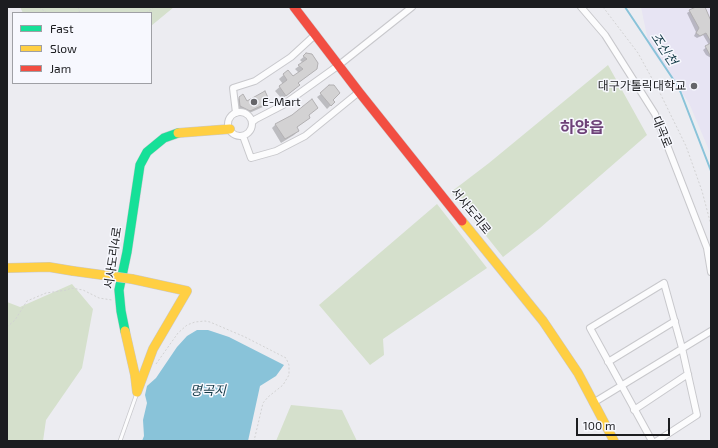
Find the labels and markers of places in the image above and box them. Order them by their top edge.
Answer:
place label: 대구가톨릭대학교 [598,79,686,93]
marker: 대구가톨릭대학교 [689,81,699,91]
place label: E-Mart [262,95,301,109]
marker: E-Mart [249,97,259,107]

